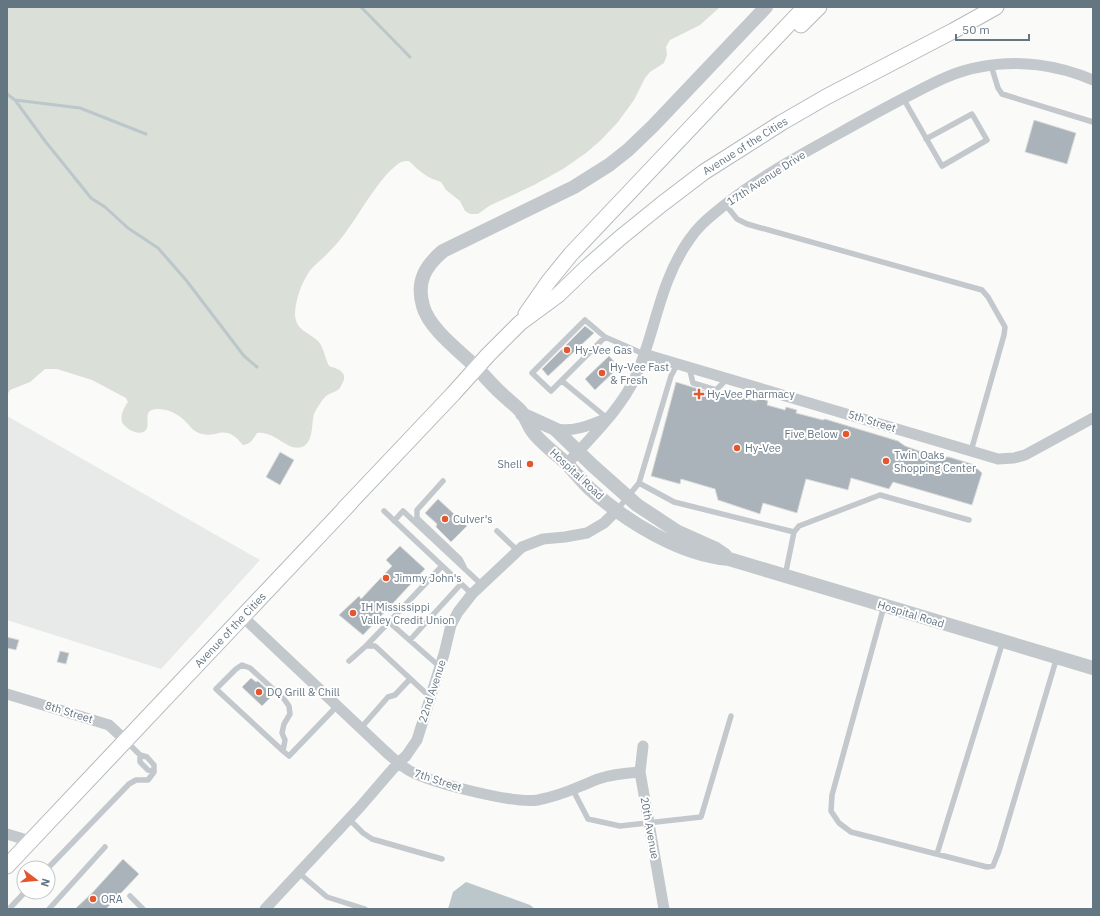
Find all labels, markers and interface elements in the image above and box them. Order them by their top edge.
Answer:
scale bar [956,16,1029,42]
text: 50 m [962,22,990,37]
street label: Avenue of the Cities [700,114,790,178]
street label: 17th Avenue Drive [724,147,808,209]
place label: Hy-Vee Gas [575,343,632,357]
marker: Hy-Vee Gas [562,345,572,355]
place label: Hy-Vee Fast & Fresh [610,360,669,387]
marker: Hy-Vee Fast & Fresh [597,368,607,378]
place label: Hy-Vee Pharmacy [707,387,795,401]
marker: Hy-Vee Pharmacy [694,389,704,399]
street label: 5th Street [846,407,898,435]
place label: Five Below [784,427,839,441]
marker: Five Below [841,429,851,439]
place label: Hy-Vee [745,441,781,455]
marker: Hy-Vee [732,443,742,453]
street label: Hospital Road [547,445,607,503]
place label: Twin Oaks Shopping Center [894,448,976,475]
marker: Twin Oaks Shopping Center [881,456,891,466]
place label: Shell [497,457,522,471]
marker: Shell [525,459,535,469]
place label: Culver's [453,512,493,526]
marker: Culver's [440,514,450,524]
place label: Jimmy John's [394,571,462,585]
marker: Jimmy John's [381,573,391,583]
street label: Avenue of the Cities [191,589,269,670]
street label: Hospital Road [876,597,946,631]
place label: IH Mississippi Valley Credit Union [361,600,455,627]
marker: IH Mississippi Valley Credit Union [348,608,358,618]
street label: 22nd Avenue [415,658,449,724]
place label: DQ Grill & Chill [267,685,340,699]
marker: DQ Grill & Chill [254,687,264,697]
street label: 8th Street [43,698,95,726]
street label: 7th Street [412,766,464,794]
street label: 20th Avenue [638,796,662,860]
north arrow [16,860,56,900]
text: N [38,877,53,889]
place label: ORA [101,892,123,906]
marker: ORA [88,894,98,904]

